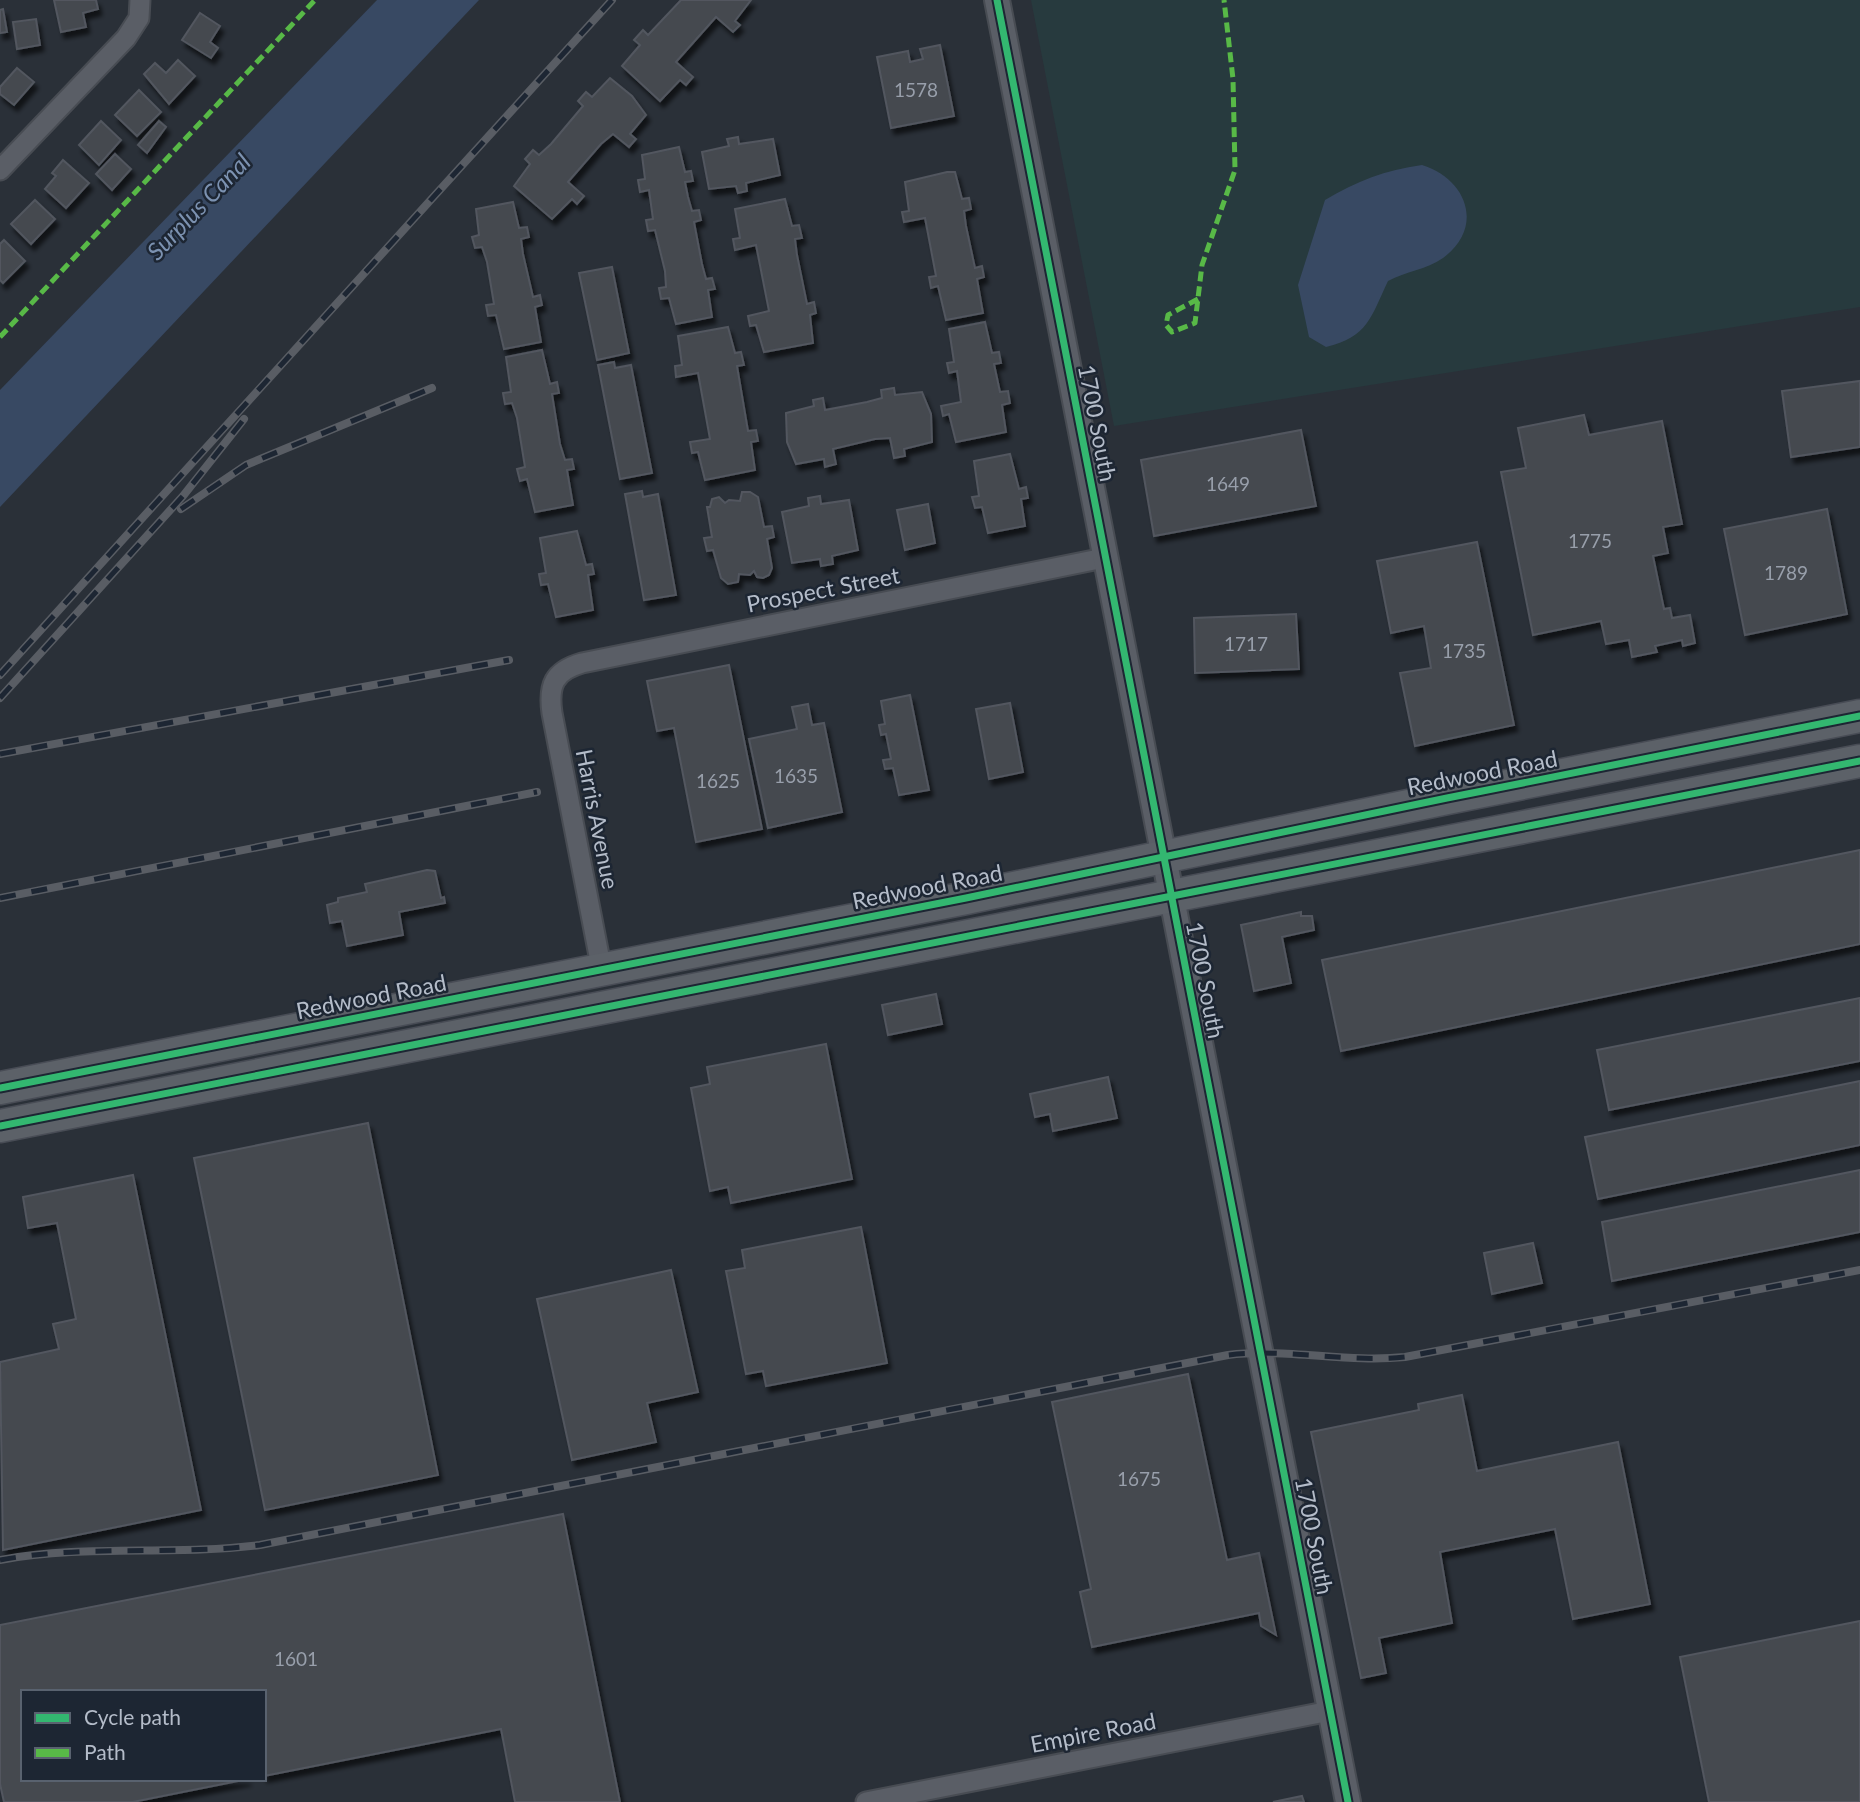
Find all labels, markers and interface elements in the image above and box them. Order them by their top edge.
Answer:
house number: 1578 [894,78,938,101]
water label: Surplus Canal [140,146,256,265]
street label: 1700 South [1073,362,1123,484]
house number: 1649 [1206,472,1250,495]
house number: 1775 [1568,529,1612,552]
street label: Prospect Street [744,560,903,618]
house number: 1789 [1764,561,1808,584]
house number: 1717 [1224,632,1268,655]
house number: 1735 [1442,639,1486,662]
street label: Redwood Road [1404,744,1560,800]
street label: Harris Avenue [571,747,625,891]
house number: 1635 [774,764,818,787]
house number: 1625 [696,769,740,792]
street label: Redwood Road [849,858,1005,914]
street label: 1700 South [1181,919,1231,1041]
street label: Redwood Road [293,968,449,1024]
house number: 1675 [1117,1467,1161,1490]
street label: 1700 South [1290,1475,1340,1597]
house number: 1601 [274,1647,318,1670]
legend [21,1690,266,1781]
text: Cycle path [84,1704,181,1729]
street label: Empire Road [1028,1706,1158,1758]
text: Path [84,1739,126,1764]

